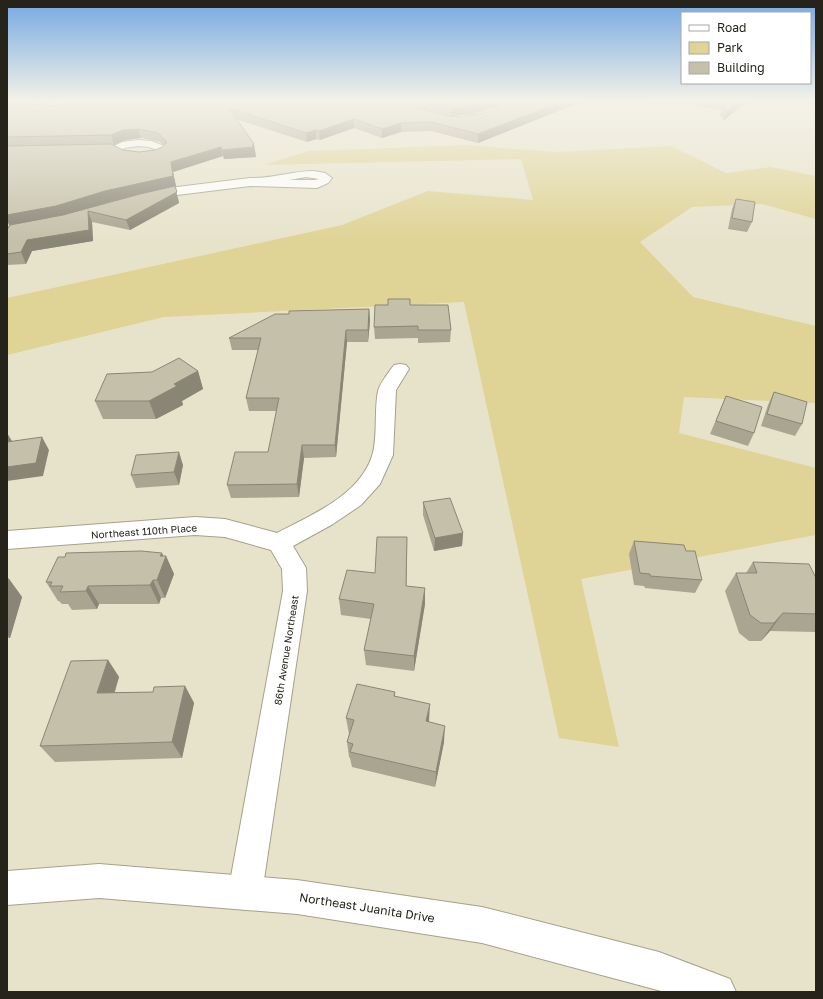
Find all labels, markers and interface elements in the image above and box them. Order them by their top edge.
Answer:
legend [681,12,811,84]
text: Road [717,20,746,35]
text: Park [717,40,743,55]
text: Building [717,60,765,75]
street label: Northeast 110th Place [91,521,198,541]
street label: 86th Avenue Northeast [271,594,301,706]
street label: Northeast Juanita Drive [298,889,436,926]

